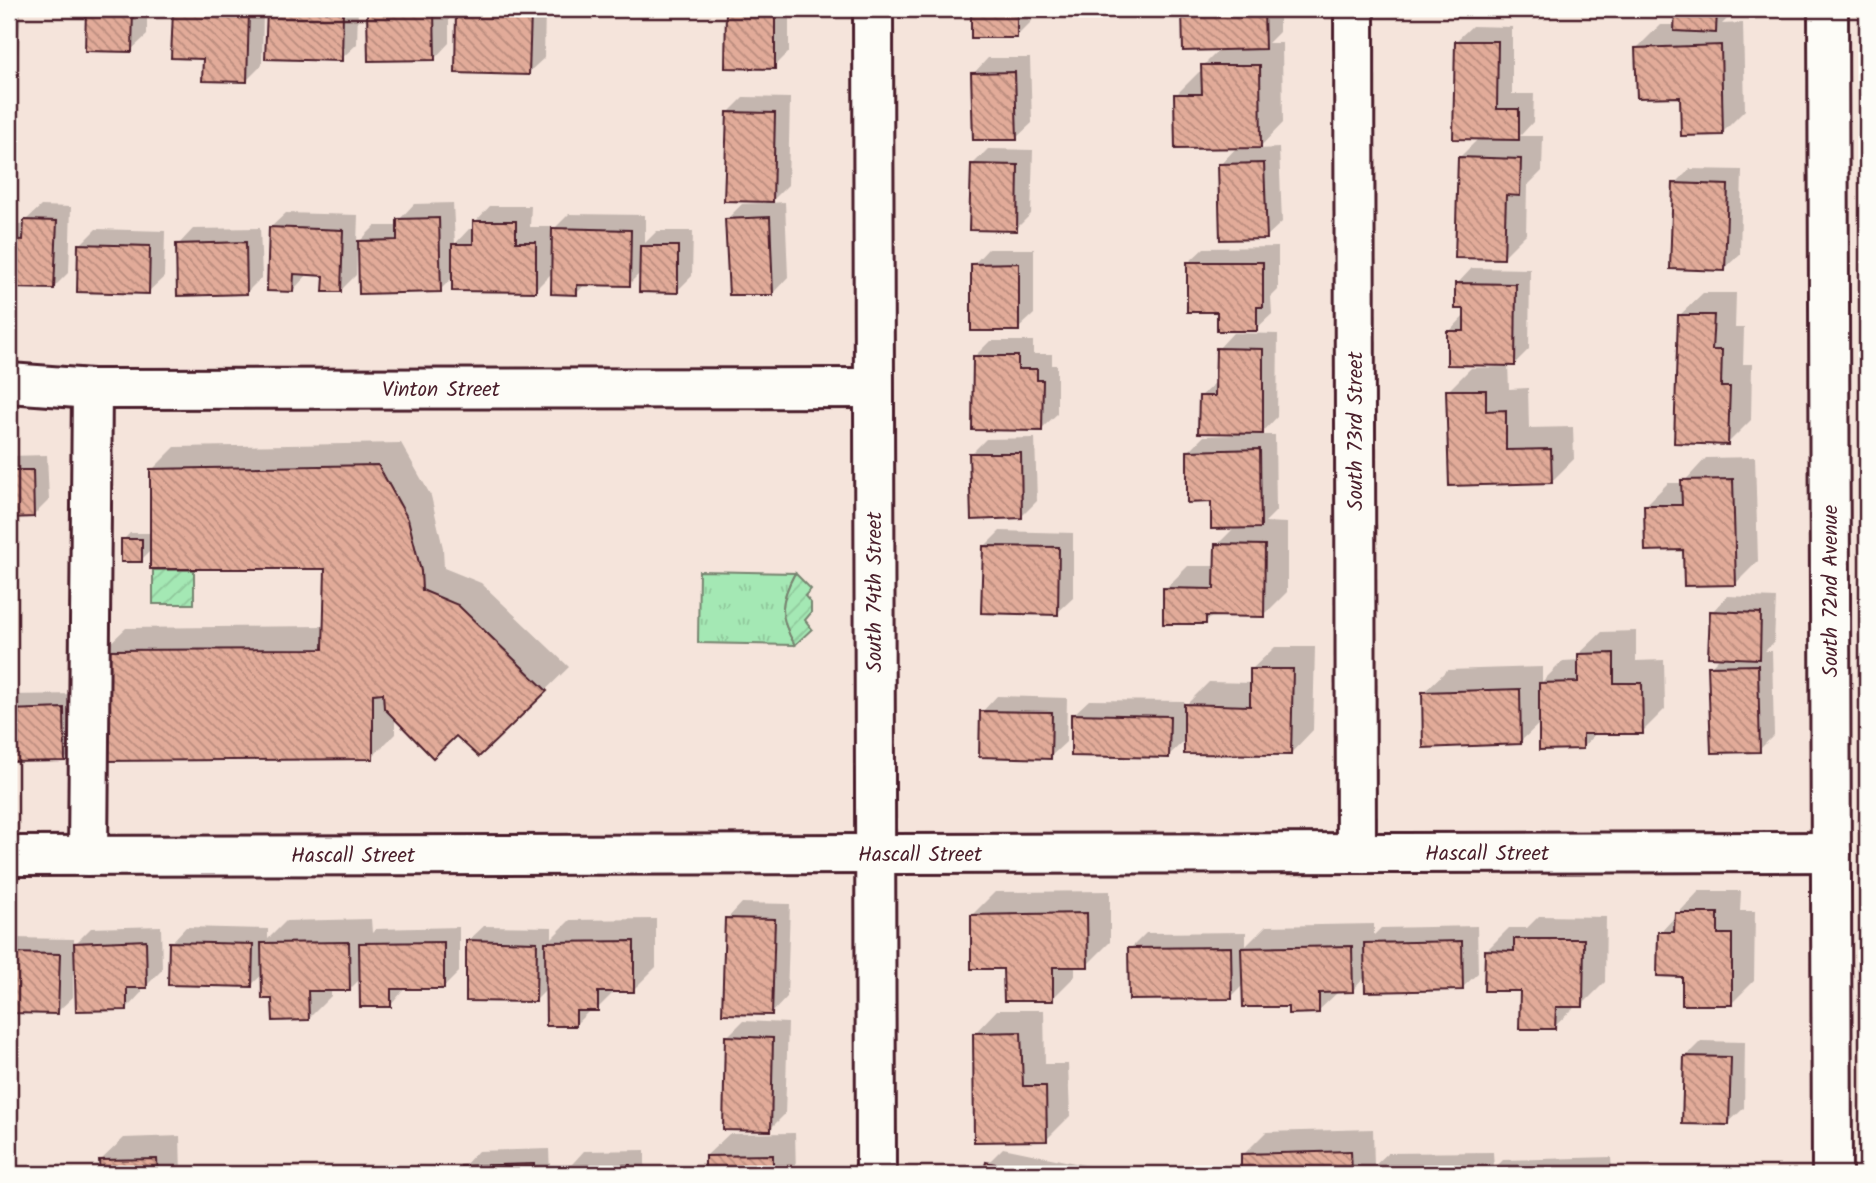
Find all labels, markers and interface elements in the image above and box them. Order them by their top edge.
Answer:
street label: South 73rd Street [1340,350,1373,511]
street label: Vinton Street [382,374,501,407]
street label: South 72nd Avenue [1815,504,1848,677]
street label: South 74th Street [859,511,892,672]
street label: Hascall Street [1425,838,1550,871]
street label: Hascall Street [858,839,983,872]
street label: Hascall Street [291,840,416,873]

